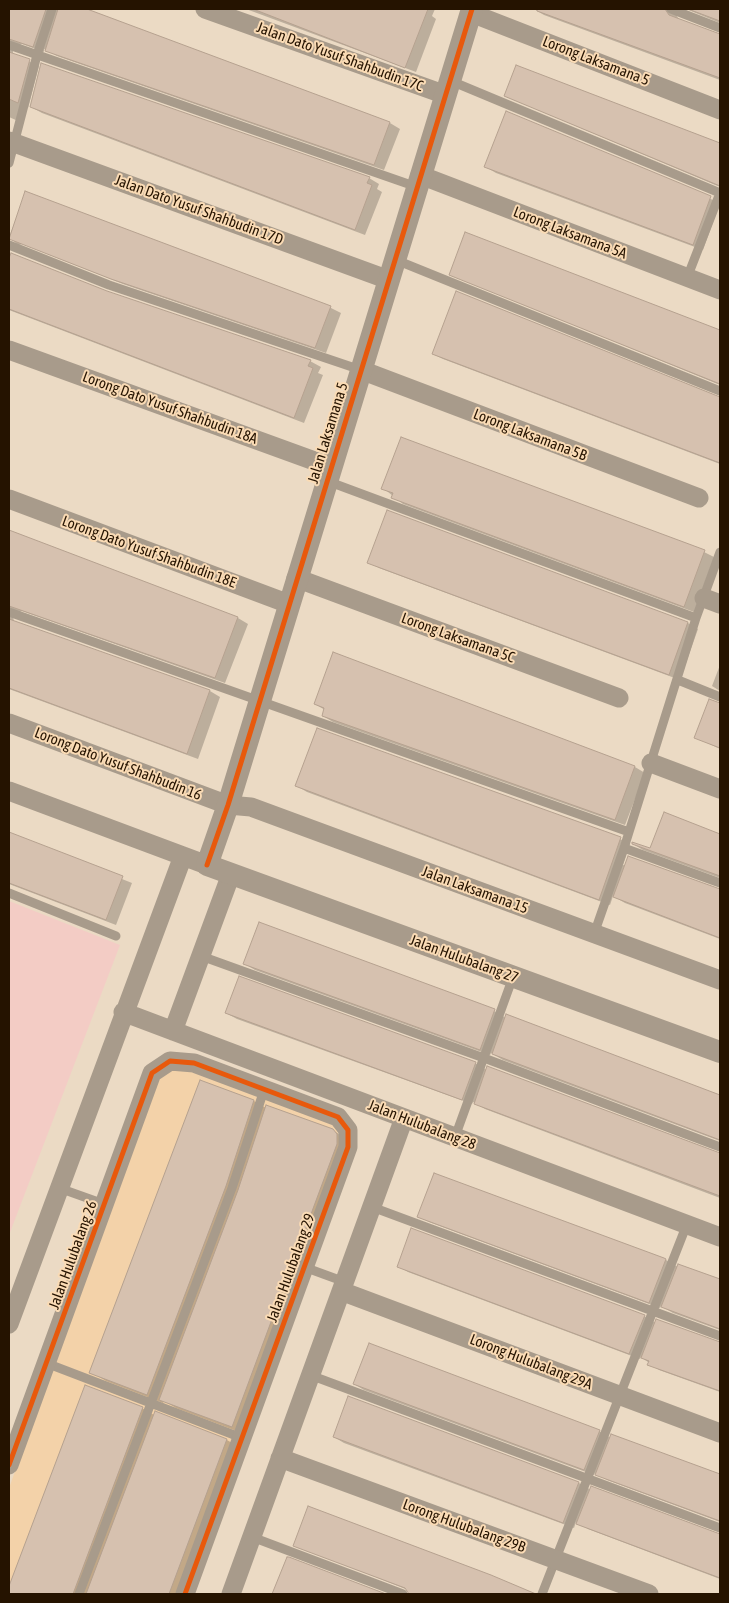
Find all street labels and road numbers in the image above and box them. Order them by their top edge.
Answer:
street label: Jalan Dato Yusuf Shahbudin 17C [254,18,426,96]
street label: Lorong Laksamana 5 [540,32,652,90]
street label: Jalan Dato Yusuf Shahbudin 17D [112,171,286,249]
street label: Lorong Laksamana 5A [511,203,629,263]
street label: Lorong Dato Yusuf Shahbudin 18A [80,368,260,448]
street label: Jalan Laksamana 5 [304,380,352,486]
street label: Lorong Laksamana 5B [471,405,589,465]
street label: Lorong Dato Yusuf Shahbudin 18E [59,512,239,592]
street label: Lorong Laksamana 5C [399,609,517,667]
street label: Lorong Dato Yusuf Shahbudin 16 [32,724,204,804]
street label: Jalan Laksamana 15 [419,862,531,918]
street label: Jalan Hulubalang 27 [407,931,521,987]
street label: Jalan Hulubalang 28 [365,1096,479,1154]
street label: Jalan Hulubalang 26 [45,1198,101,1312]
street label: Jalan Hulubalang 29 [263,1211,319,1325]
street label: Lorong Hulubalang 29A [467,1330,595,1394]
street label: Lorong Hulubalang 29B [400,1495,528,1557]

